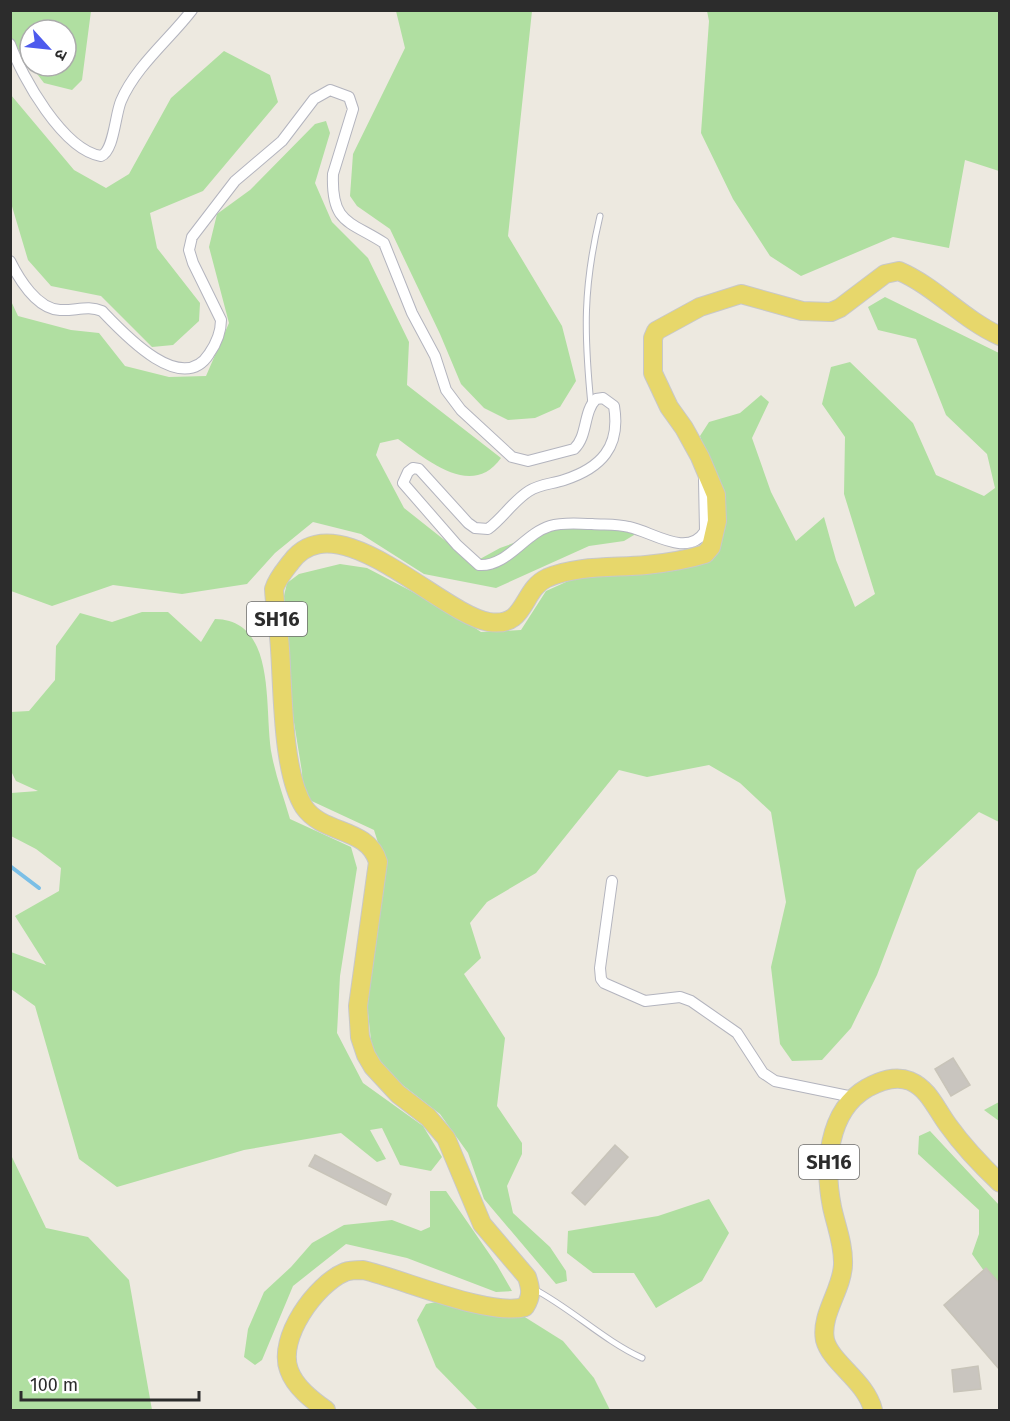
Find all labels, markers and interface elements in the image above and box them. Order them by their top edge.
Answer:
north arrow [18,18,78,78]
text: उ [50,46,72,64]
road number: SH16 [247,602,307,636]
road number: SH16 [799,1145,859,1179]
scale bar [21,1364,200,1402]
text: 100 m [30,1374,78,1396]

